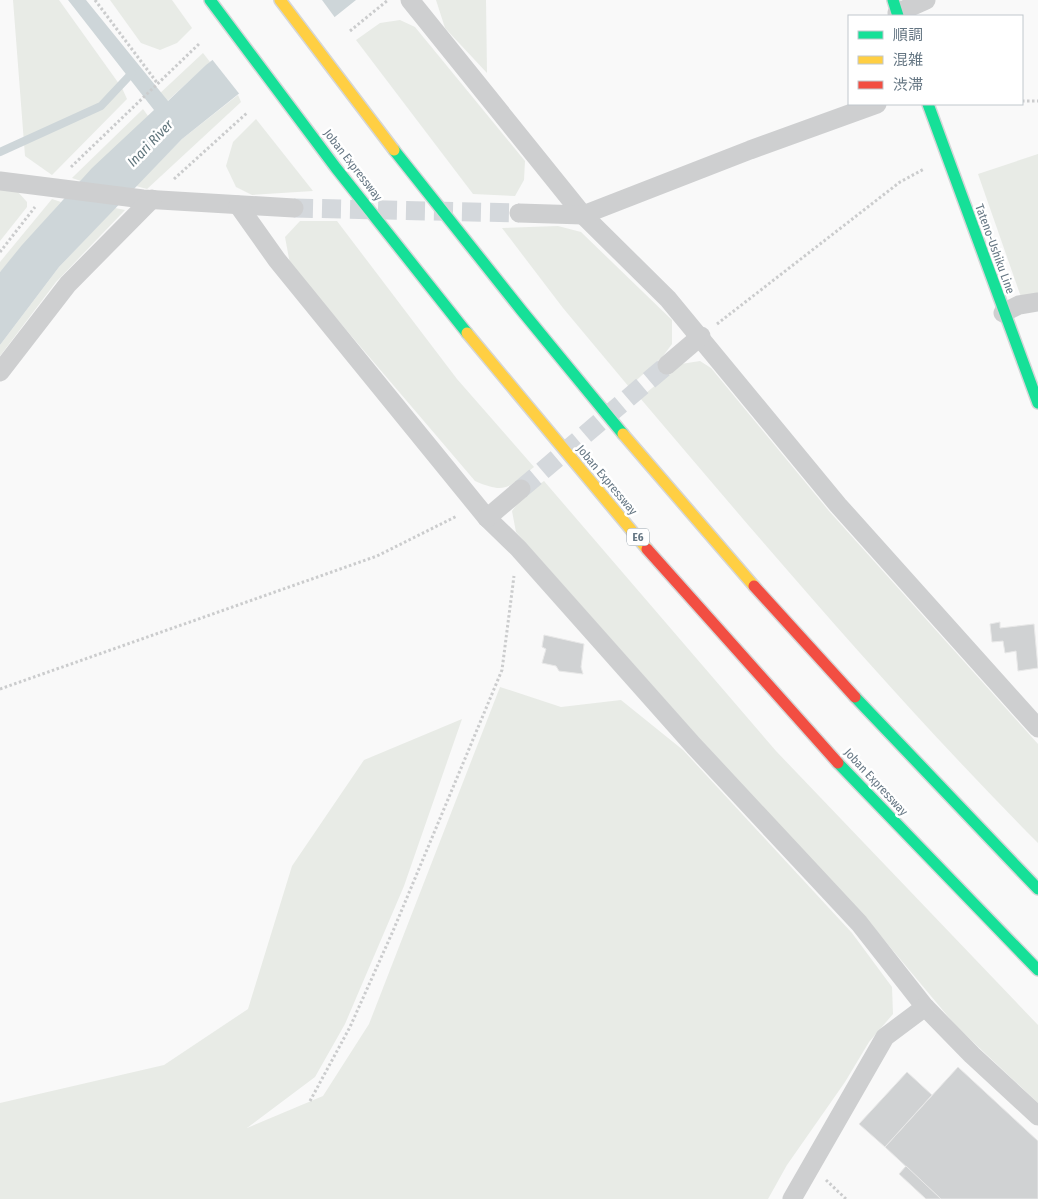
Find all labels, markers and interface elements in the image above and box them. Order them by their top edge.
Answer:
legend [848,15,1023,105]
text: 順調 [893,26,923,44]
text: 混雑 [893,51,923,69]
text: 渋滞 [893,76,923,94]
water label: Inari River [124,116,178,170]
street label: Joban Expressway [321,127,386,204]
street label: Tateno-Ushiku Line [972,202,1018,296]
street label: Joban Expressway [574,442,641,518]
road number: E6 [627,528,649,546]
street label: Joban Expressway [841,746,911,819]

